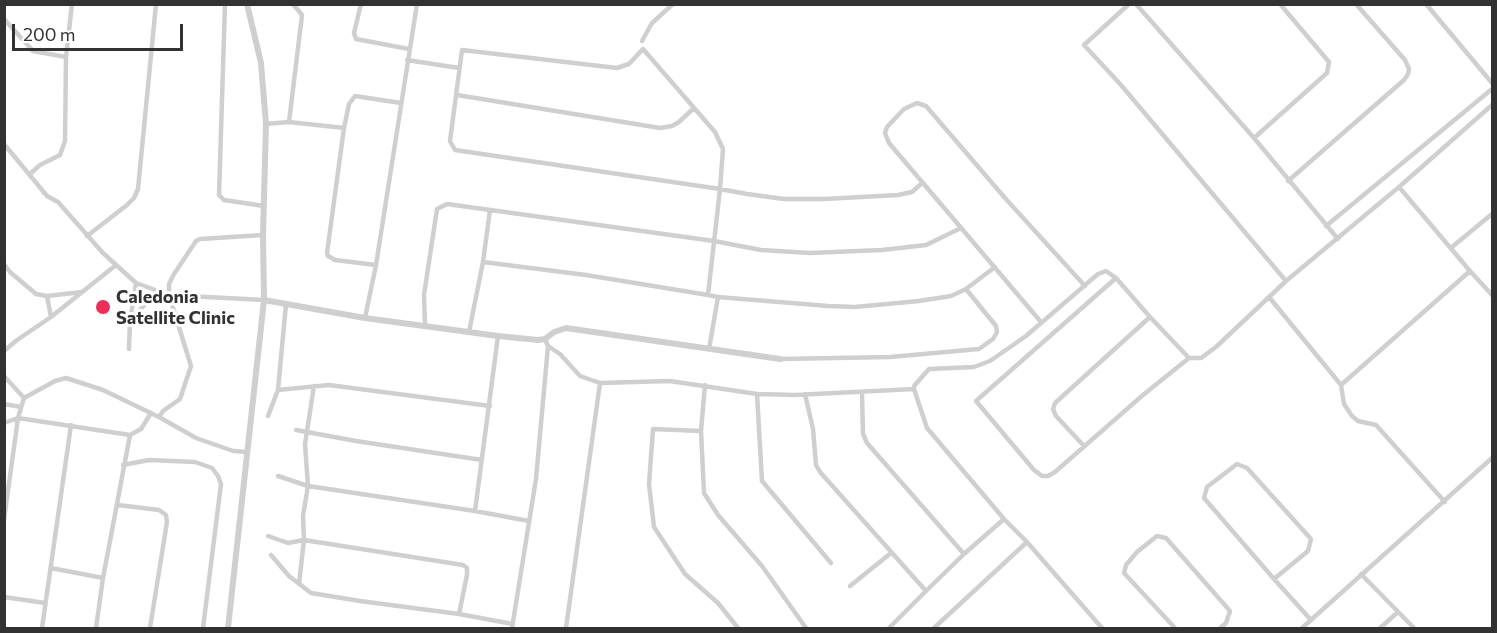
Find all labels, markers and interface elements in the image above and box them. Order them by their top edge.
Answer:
scale bar [15,12,186,50]
text: 200 m [23,23,76,45]
place label: Caledonia Satellite Clinic [116,286,235,328]
marker: Caledonia Satellite Clinic [94,298,112,316]

